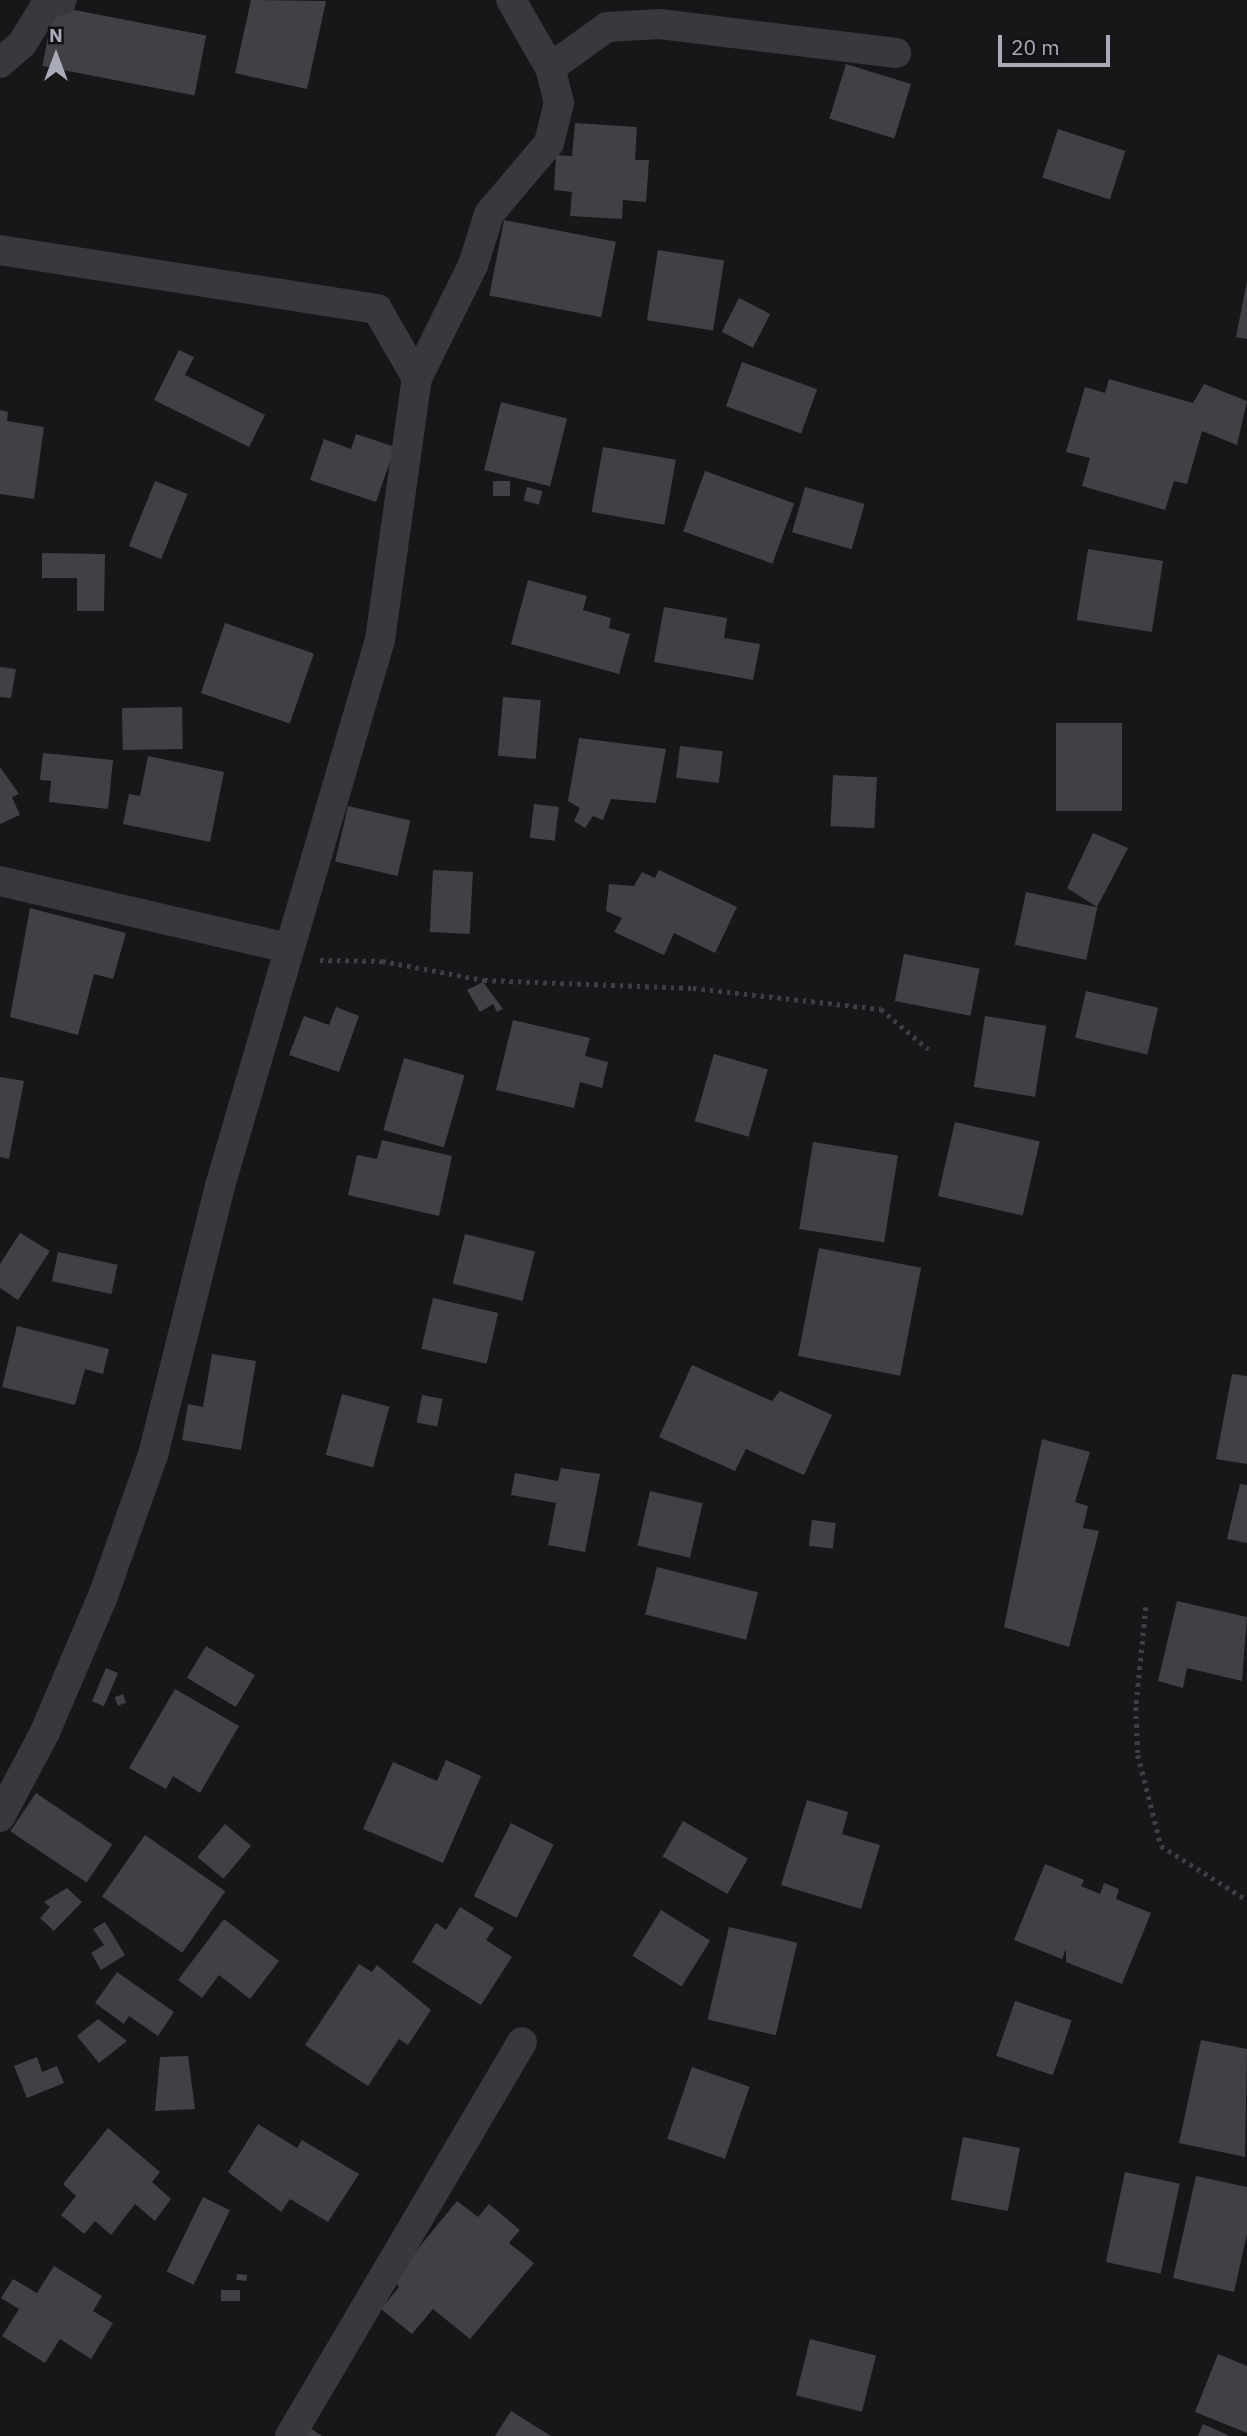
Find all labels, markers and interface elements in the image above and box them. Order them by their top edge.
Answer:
north arrow [21,21,91,91]
scale bar [1002,21,1114,65]
text: N [49,23,63,47]
text: 20 m [1011,33,1060,61]

